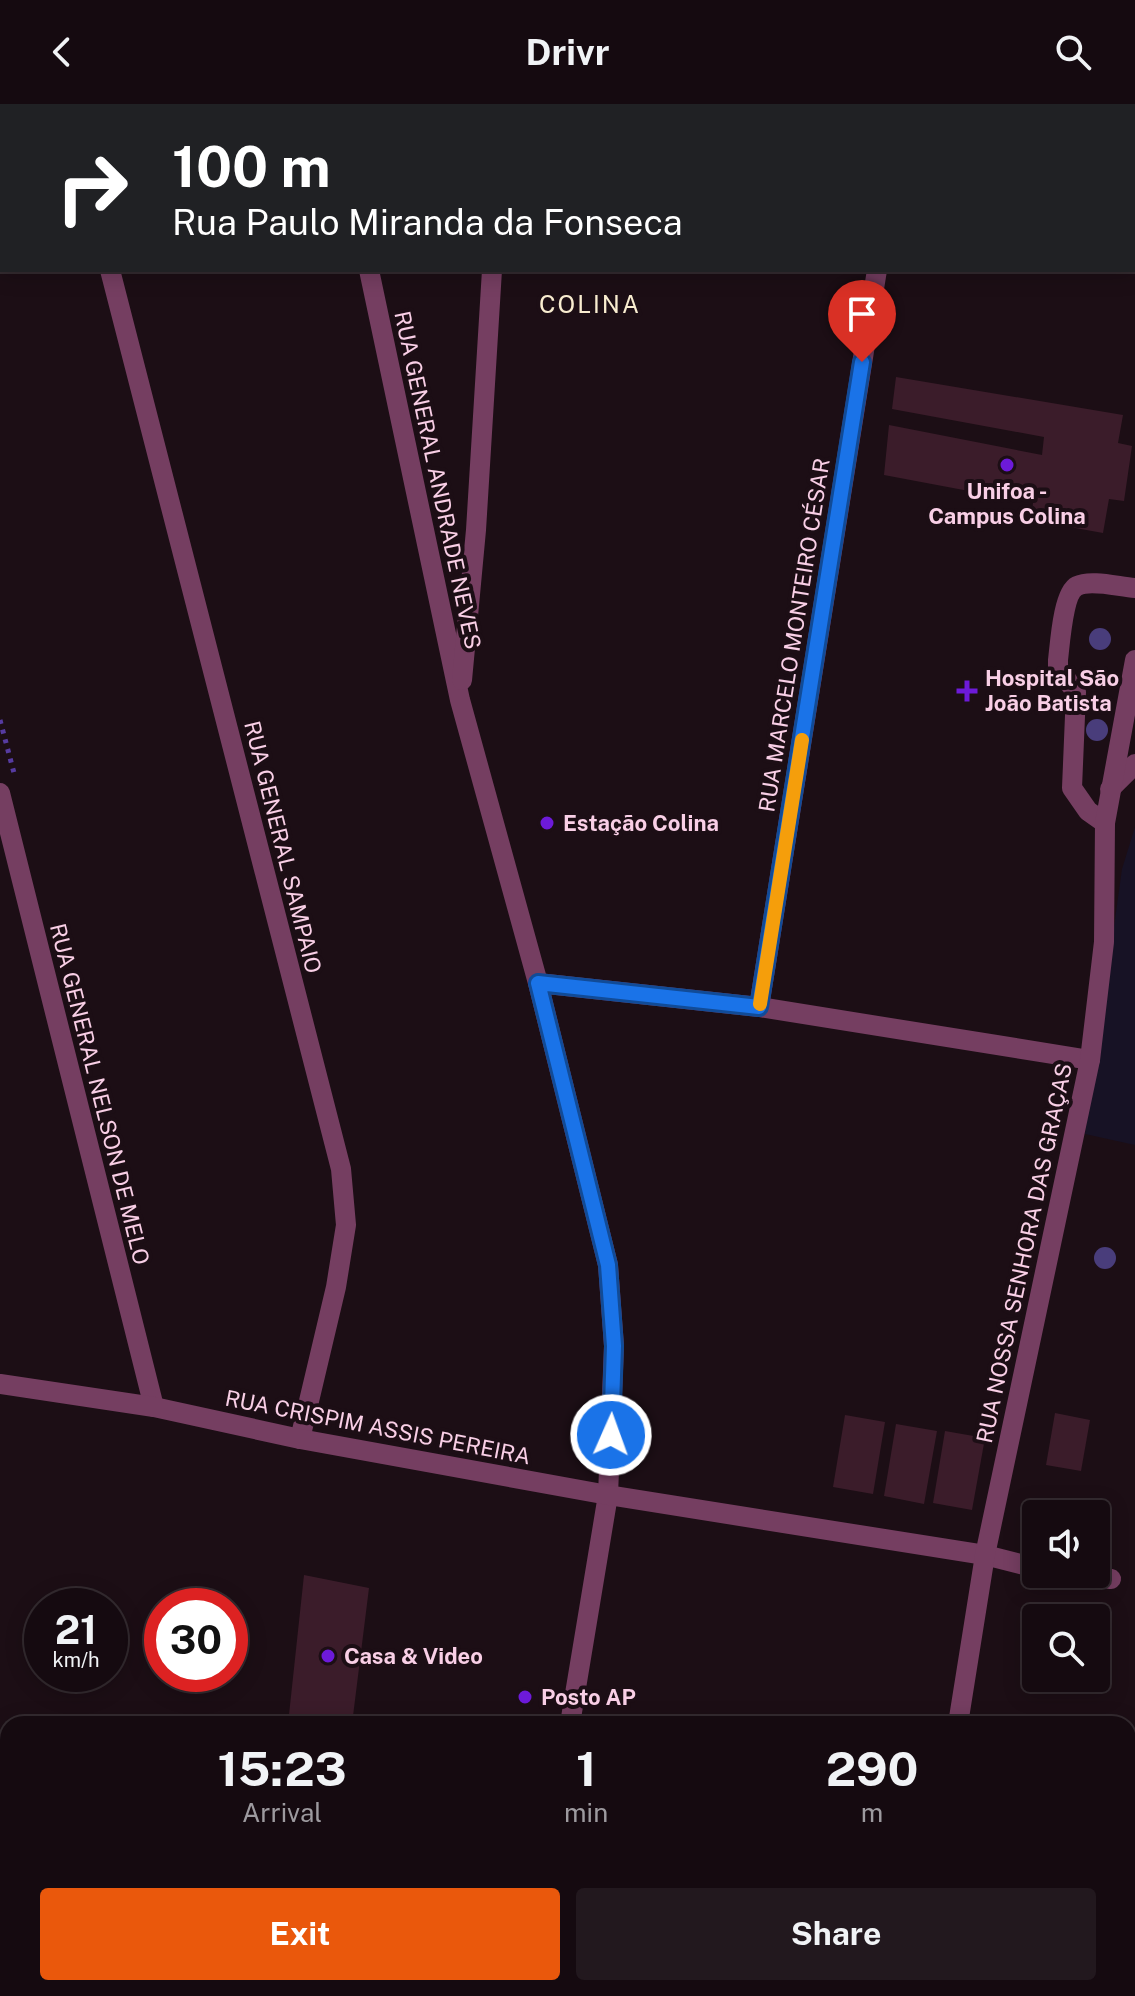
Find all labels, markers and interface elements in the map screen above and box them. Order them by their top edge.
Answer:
icon: back [40,30,84,74]
icon: search [1051,30,1095,74]
text: Drivr [526,31,609,73]
text: 100 m [172,134,331,200]
icon: right [40,136,144,240]
text: Rua Paulo Miranda da Fonseca [172,201,683,243]
pin [828,280,896,362]
district label: COLINA [539,290,641,318]
icon: arrive [840,292,884,336]
street label: RUA GENERAL ANDRADE NEVES [389,309,487,651]
street label: RUA MARCELO MONTEIRO CÉSAR [753,456,835,814]
marker: Unifoa - Campus Colina [998,456,1016,474]
place label: Unifoa - Campus Colina [928,478,1086,529]
place label: Hospital São João Batista [985,665,1119,716]
marker: Hospital São João Batista [956,680,978,702]
street label: RUA GENERAL SAMPAIO [239,718,327,976]
place label: Estação Colina [563,810,719,836]
marker: Estação Colina [538,814,556,832]
street label: RUA GENERAL NELSON DE MELO [45,921,155,1267]
street label: RUA NOSSA SENHORA DAS GRAÇAS [971,1061,1077,1445]
street label: RUA CRISPIM ASSIS PEREIRA [223,1385,533,1469]
position arrow [569,1393,653,1477]
map controls [1022,1500,1110,1692]
button: sound [1022,1500,1110,1588]
speed limit sign: 30 [144,1588,248,1692]
button: search [1022,1604,1110,1692]
text: 21 [55,1606,97,1653]
place label: Casa & Video [344,1643,483,1669]
marker: Casa & Video [319,1647,337,1665]
text: km/h [52,1648,100,1672]
place label: Posto AP [541,1684,636,1710]
marker: Posto AP [516,1688,534,1706]
text: 15:23 [217,1740,347,1797]
text: 1 [576,1740,596,1797]
text: 290 [826,1740,919,1797]
text: Arrival [242,1797,322,1828]
text: min [564,1797,608,1828]
text: m [861,1797,883,1828]
button: Exit [40,1888,560,1980]
button: Share [576,1888,1096,1980]

